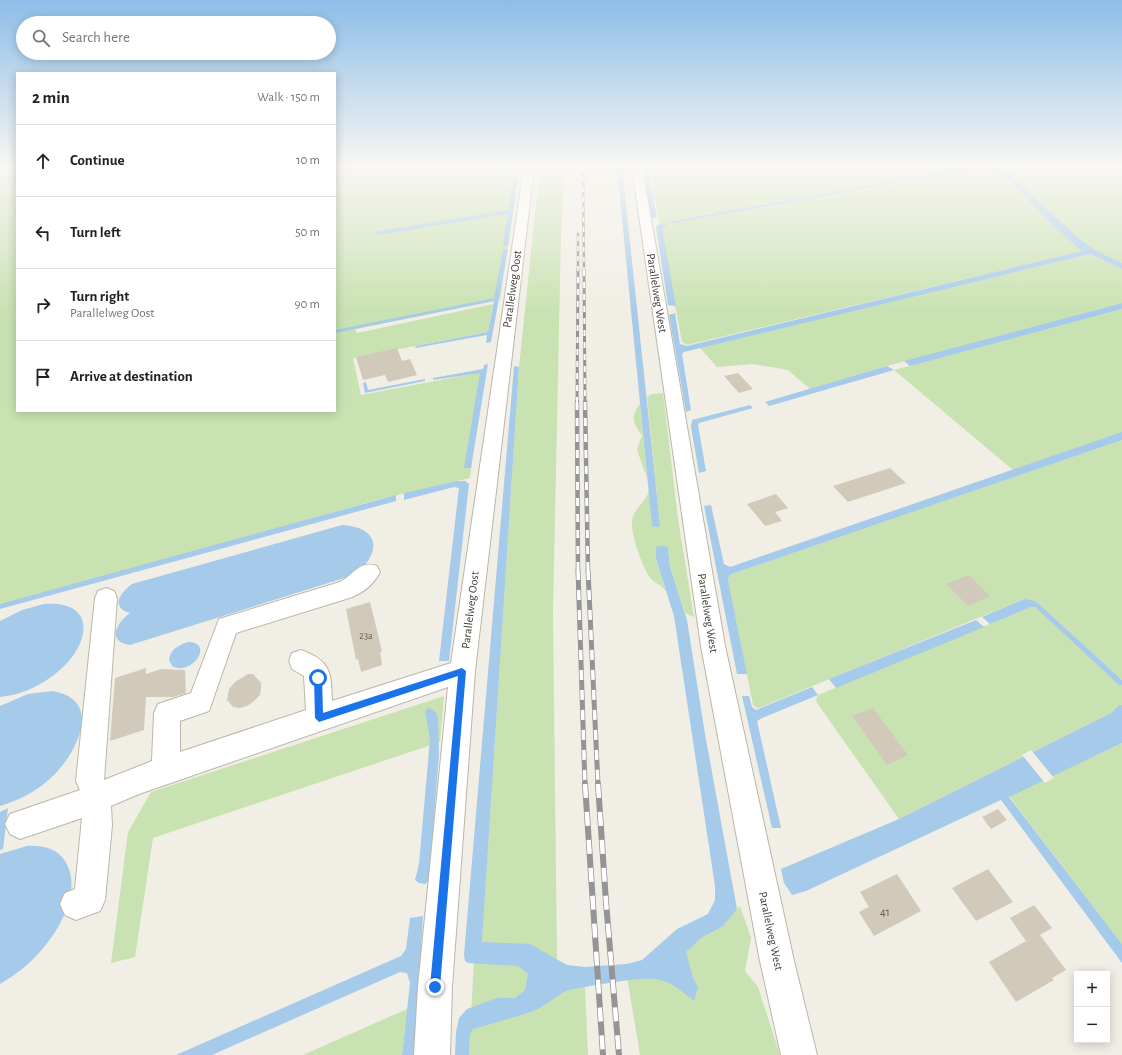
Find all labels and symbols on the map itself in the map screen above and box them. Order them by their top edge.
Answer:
street label: Parallelweg Oost [501,249,523,328]
street label: Parallelweg West [645,252,669,334]
street label: Parallelweg Oost [459,570,481,649]
street label: Parallelweg West [696,572,720,654]
house number: 23a [359,631,373,641]
route start [309,669,327,687]
street label: Parallelweg West [757,891,785,972]
house number: 41 [880,906,890,918]
route end [426,978,444,996]

